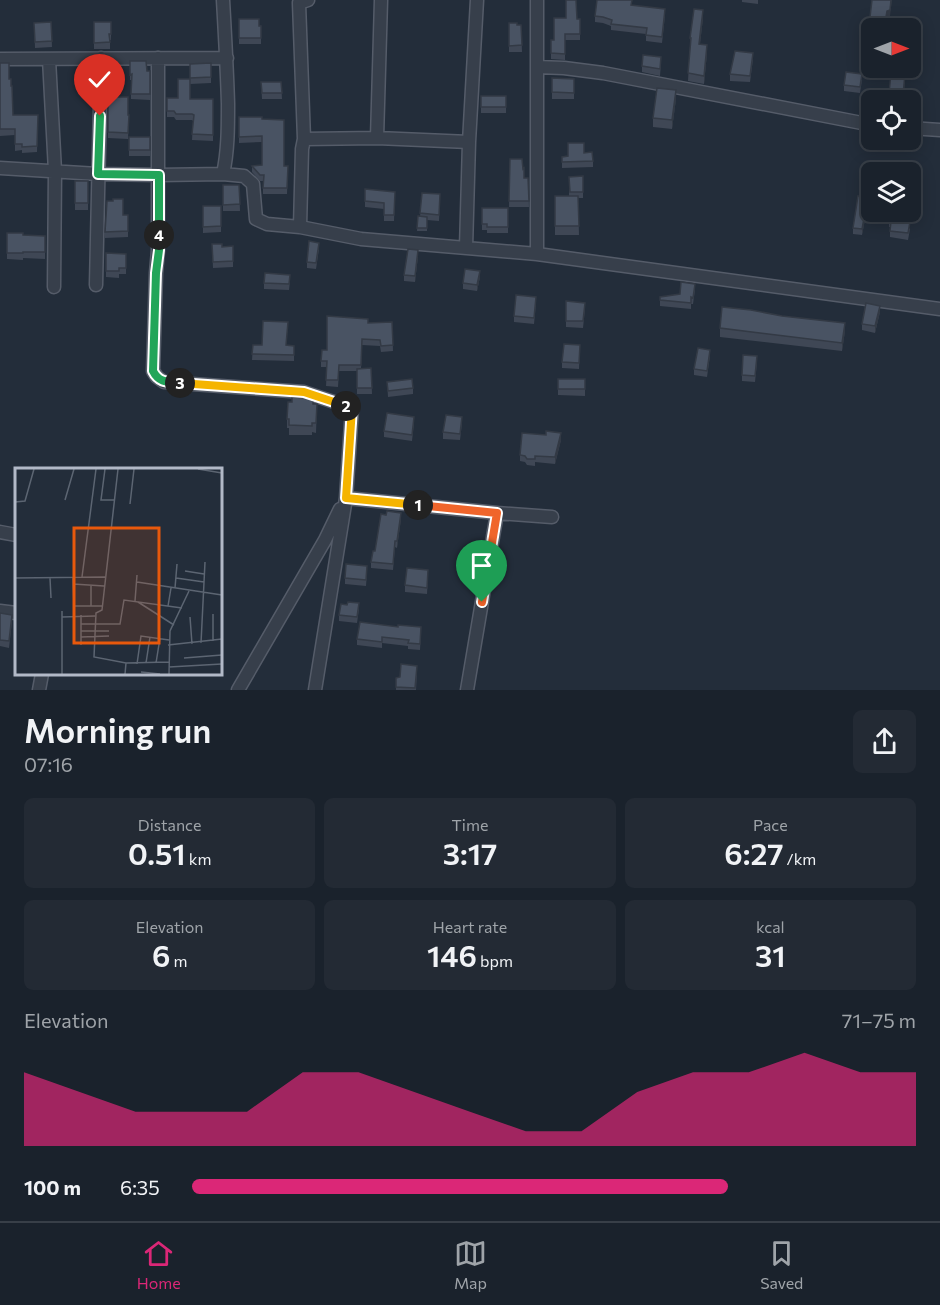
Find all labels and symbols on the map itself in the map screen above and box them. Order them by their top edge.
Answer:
north arrow [861,18,921,78]
pin [74,54,125,116]
pin: 4 [144,220,174,250]
pin: 3 [165,368,195,398]
pin: 2 [331,391,361,421]
inset map [15,468,222,675]
pin: 1 [403,490,433,520]
pin [456,540,507,602]

